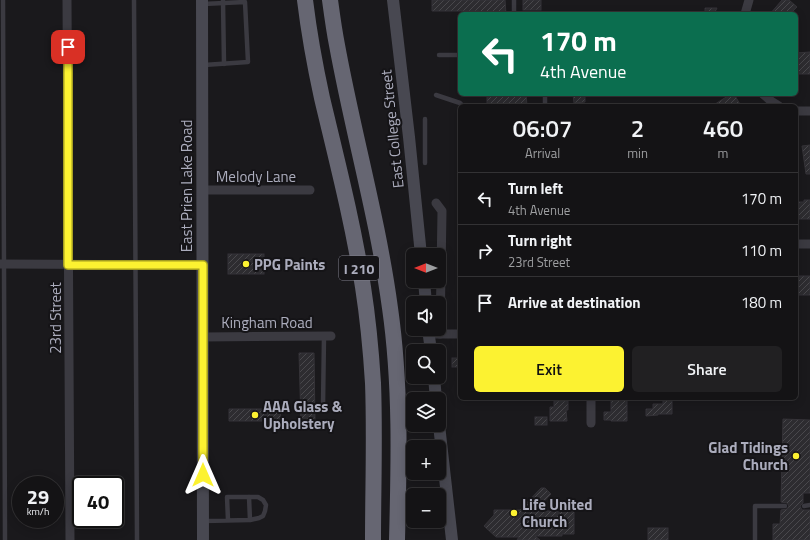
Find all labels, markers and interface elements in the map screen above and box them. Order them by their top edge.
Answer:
text: 170 m [540,19,617,62]
icon: left [474,28,526,80]
pin [51,30,85,64]
icon: arrive [57,36,79,58]
text: 4th Avenue [540,58,626,85]
street label: East College Street [374,68,410,189]
text: 06:07 [513,110,572,146]
text: 2 [631,110,644,146]
text: 460 [703,110,743,146]
street label: East Prien Lake Road [175,120,198,252]
text: Arrival [525,143,560,163]
text: min [627,143,648,163]
text: m [718,143,728,163]
street label: Melody Lane [216,165,296,188]
text: Turn left [508,177,563,200]
text: 170 m [741,187,782,210]
icon: left [474,188,496,210]
text: 4th Avenue [508,200,570,220]
text: Turn right [508,229,572,252]
text: 110 m [741,239,782,262]
icon: right [474,240,496,262]
north arrow [406,248,446,288]
map controls [406,248,446,528]
text: 23rd Street [508,252,570,272]
place label: PPG Paints [254,253,325,276]
road number: I 210 [339,256,379,280]
marker: PPG Paints [241,259,251,269]
street label: 23rd Street [44,281,67,354]
text: Arrive at destination [508,291,641,314]
text: 180 m [741,291,782,314]
icon: arrive [474,292,496,314]
button: sound [406,296,446,336]
street label: Kingham Road [221,311,313,334]
button: search [406,344,446,384]
button: Exit [474,346,624,392]
button: Share [632,346,782,392]
button: layers [406,392,446,432]
place label: AAA Glass & Upholstery [263,395,343,435]
marker: AAA Glass & Upholstery [250,410,260,420]
place label: Glad Tidings Church [708,436,788,476]
button: + [406,440,446,480]
marker: Glad Tidings Church [791,451,801,461]
position arrow [182,454,224,496]
speed limit sign: 40 [72,476,124,528]
text: 29 [27,481,49,512]
button: − [406,488,446,528]
place label: Life United Church [522,493,592,533]
text: km/h [27,504,49,519]
marker: Life United Church [509,508,519,518]

